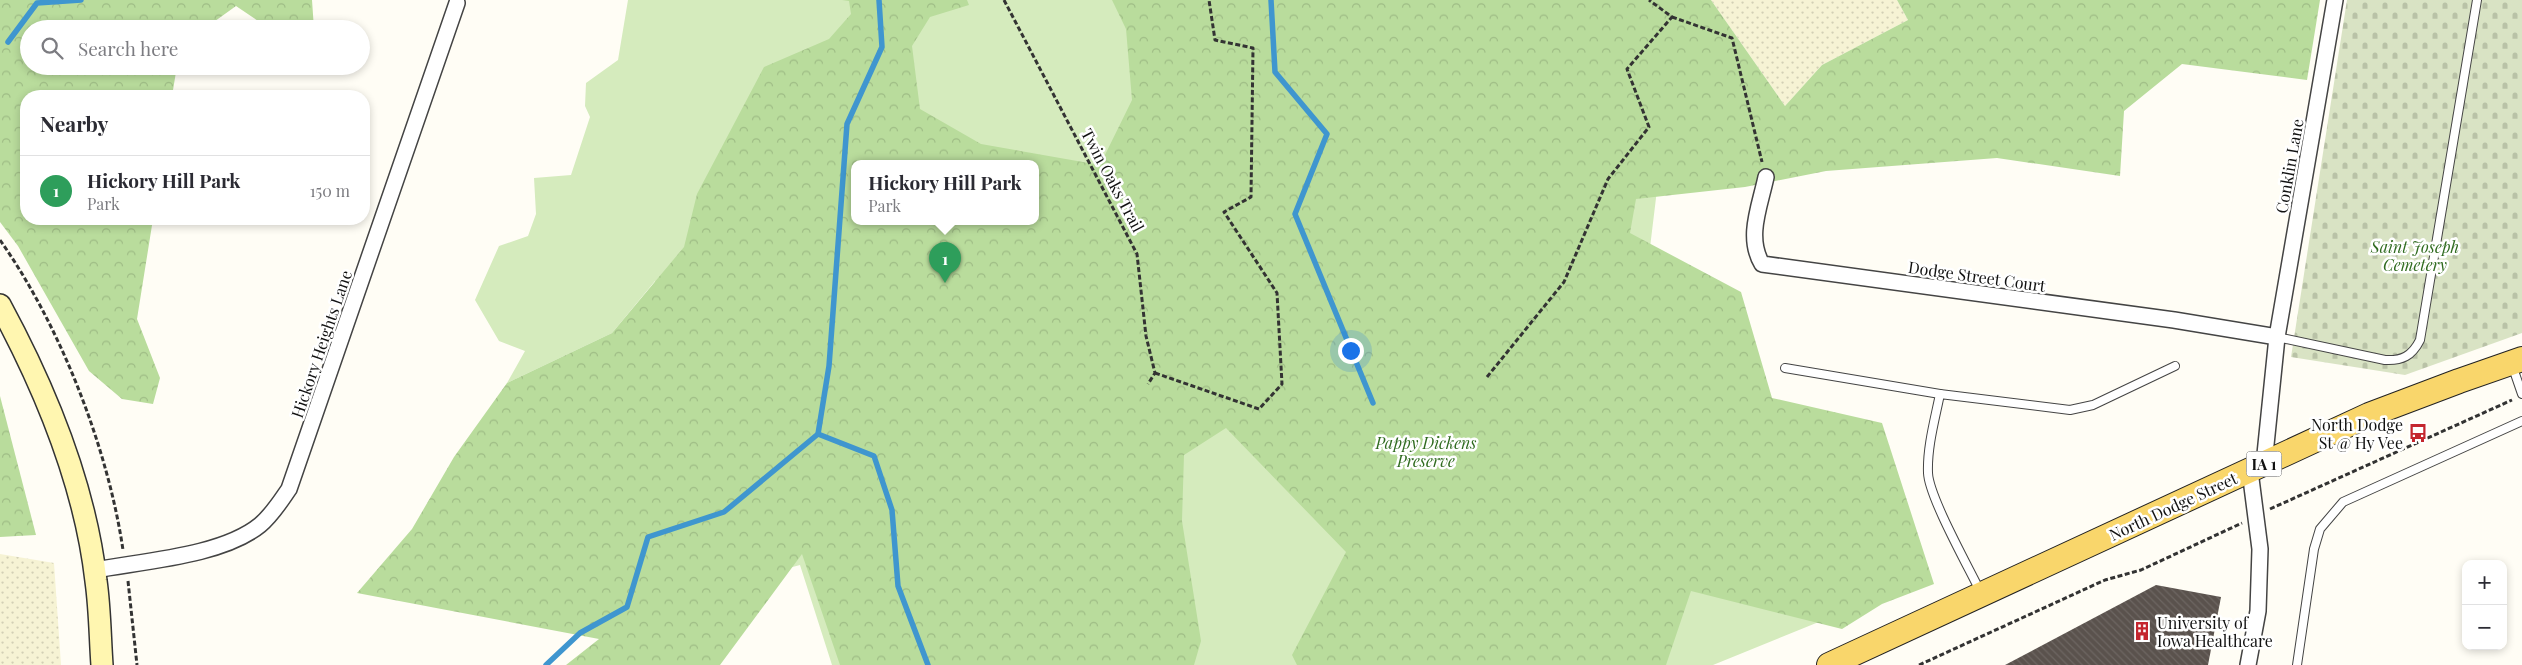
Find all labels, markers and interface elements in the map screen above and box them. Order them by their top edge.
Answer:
search box [20,20,370,75]
icon: search [38,34,66,62]
text: Search here [78,35,178,61]
text: Nearby [40,109,109,137]
street label: Conklin Lane [2270,117,2308,215]
street label: Twin Oaks Trail [1077,125,1149,236]
popup [851,160,1039,225]
text: Hickory Hill Park [87,167,240,193]
text: Hickory Hill Park [868,169,1022,195]
text: 1 [53,180,59,201]
text: 150 m [310,180,350,201]
text: Park [87,193,120,214]
text: Park [868,195,901,216]
park label: Saint Joseph Cemetery [2370,236,2459,275]
pin: 1 [929,242,961,283]
street label: Dodge Street Court [1907,256,2047,296]
street label: Hickory Heights Lane [286,267,356,421]
your location [1338,338,1364,364]
place label: North Dodge St @ Hy Vee [2311,414,2403,453]
bus stop icon: North Dodge St @ Hy Vee [2407,422,2429,444]
park label: Pappy Dickens Preserve [1375,432,1476,471]
road number: IA 1 [2246,452,2282,476]
street label: North Dodge Street [2106,467,2241,545]
map controls [2462,560,2507,650]
button: + [2462,560,2507,605]
button: − [2462,605,2507,650]
place label: University of Iowa Healthcare [2157,612,2273,651]
building icon: University of Iowa Healthcare [2131,620,2153,642]

